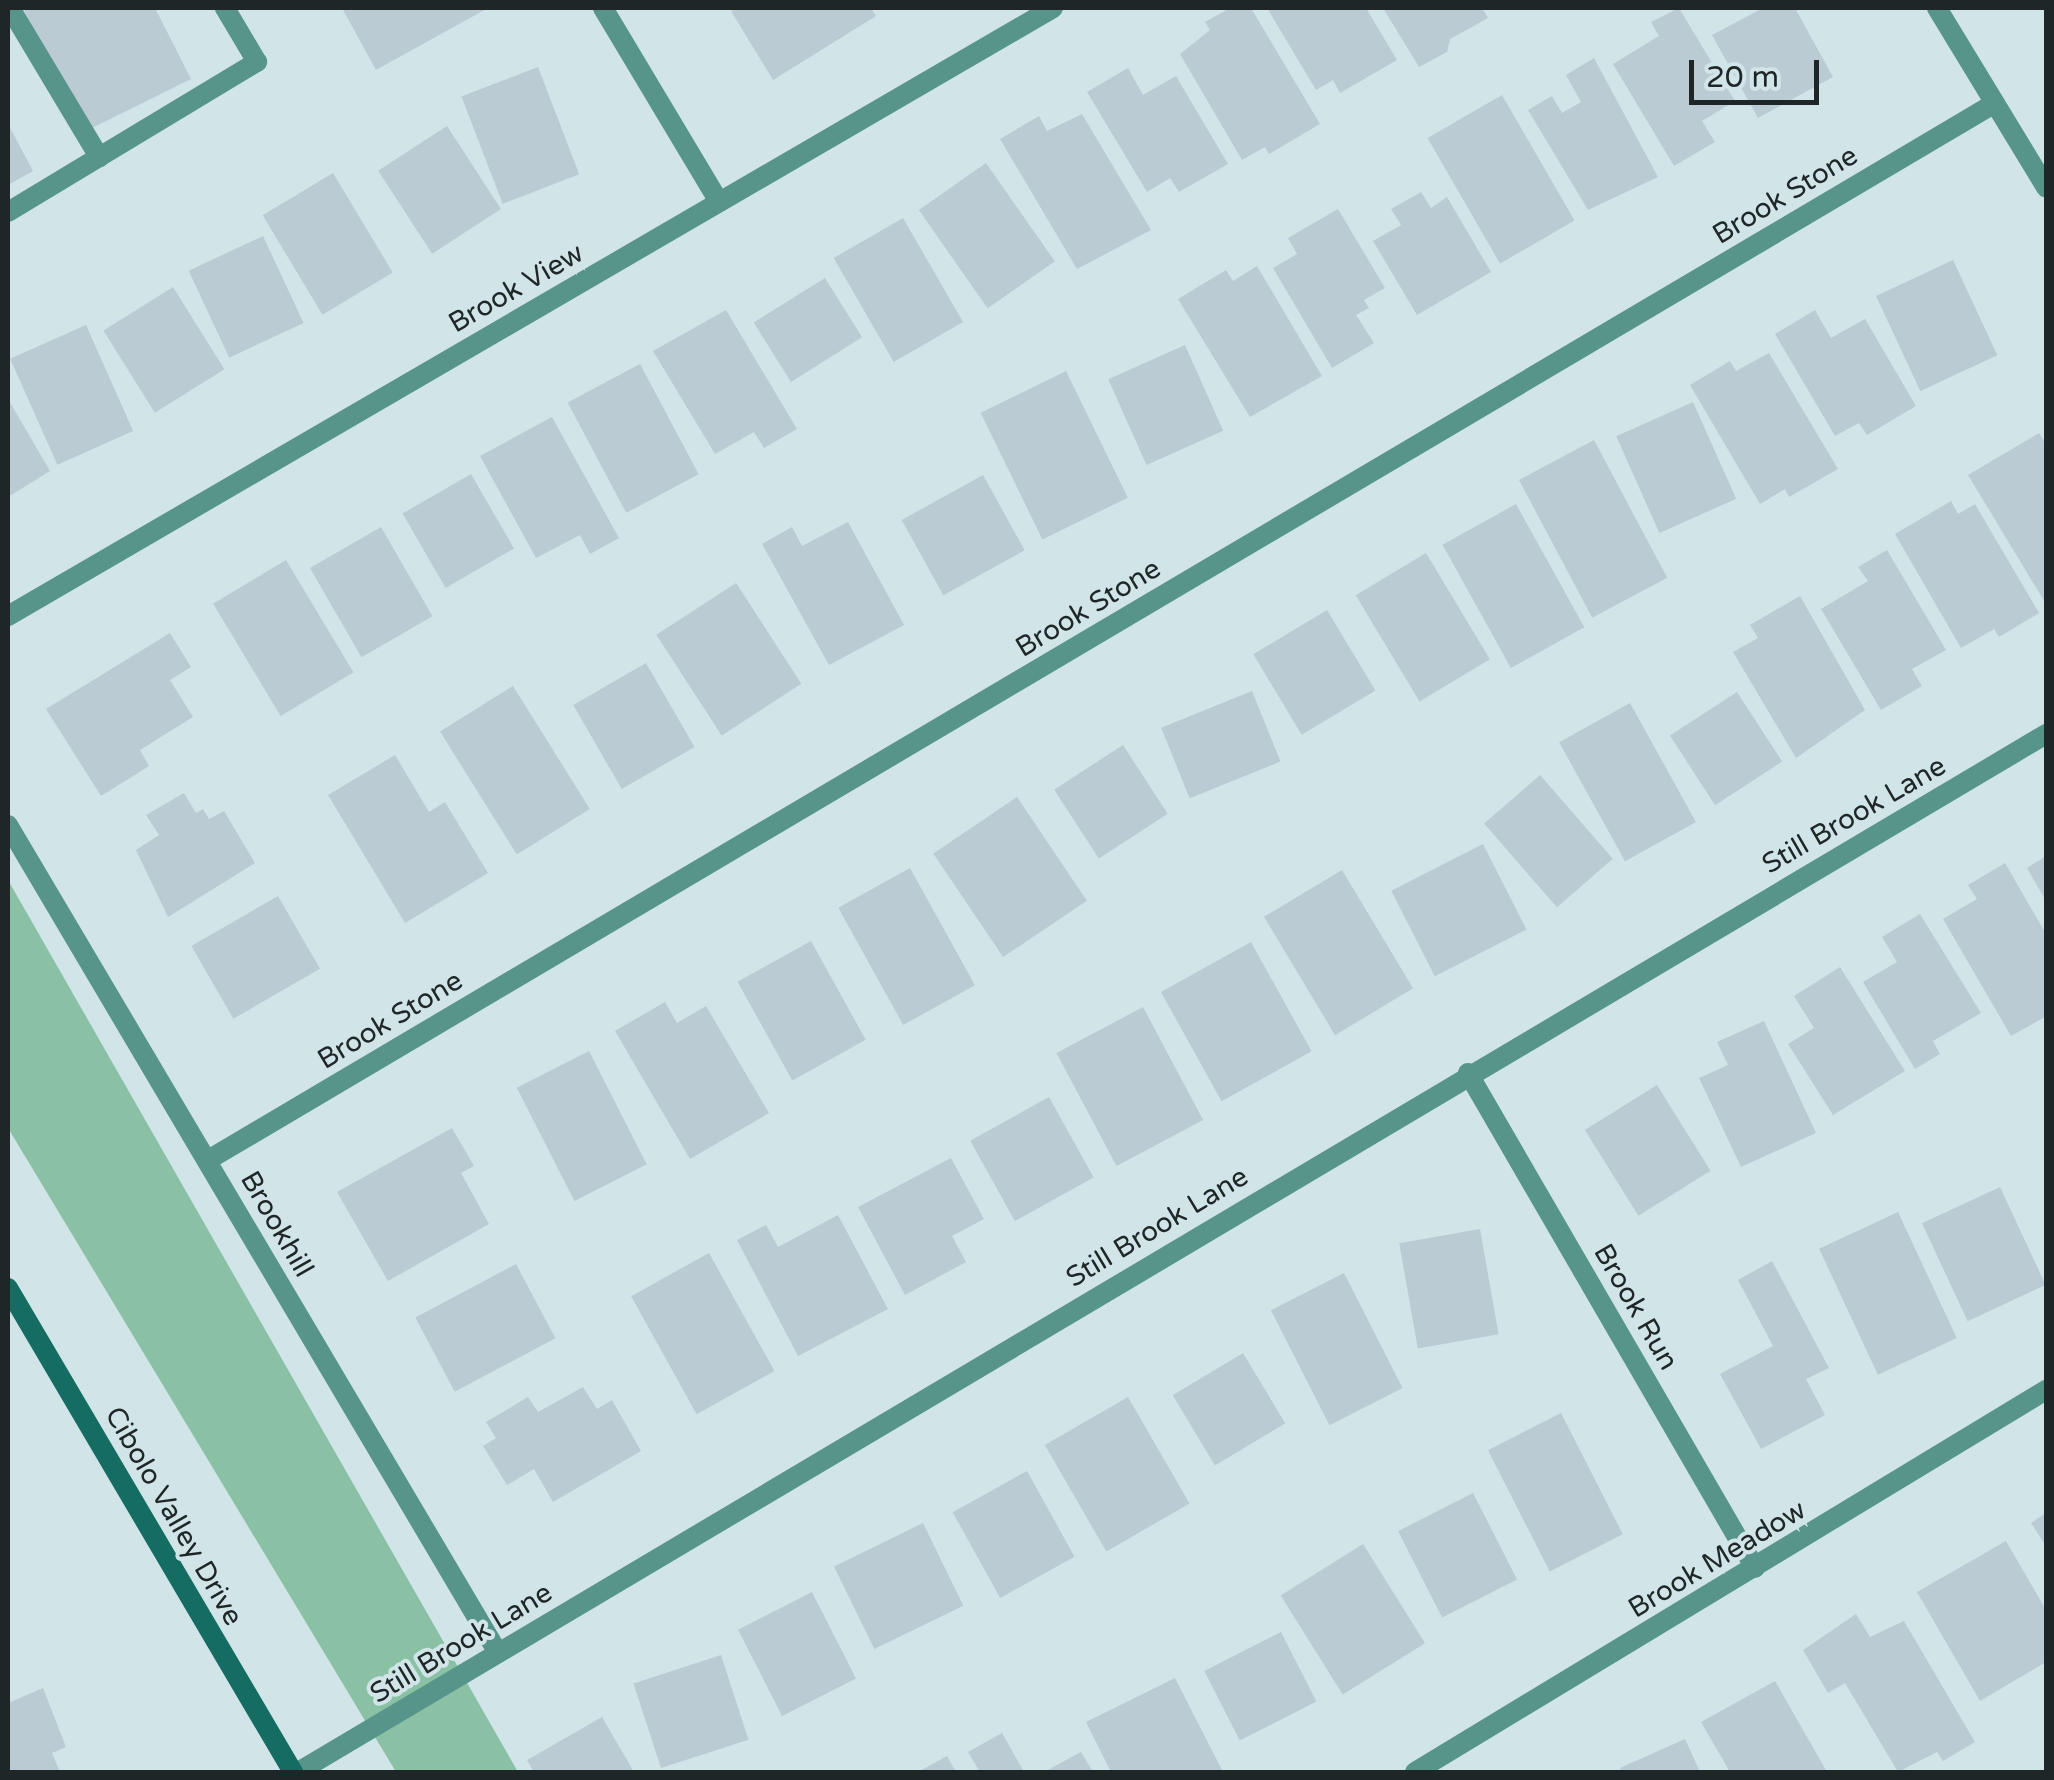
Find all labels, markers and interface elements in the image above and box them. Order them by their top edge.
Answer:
scale bar [1694,40,1824,102]
text: 20 m [1706,59,1779,96]
street label: Brook Stone [1706,139,1864,251]
street label: Brook View [443,236,589,340]
street label: Brook Stone [1009,552,1167,664]
street label: Still Brook Lane [1756,749,1952,881]
street label: Brook Stone [311,964,469,1076]
street label: Still Brook Lane [1060,1159,1254,1295]
street label: Brookhill [233,1165,321,1283]
street label: Brook Run [1586,1238,1686,1376]
street label: Cibolo Valley Drive [98,1401,250,1631]
street label: Brook Meadow [1622,1493,1812,1625]
street label: Still Brook Lane [364,1575,558,1711]

